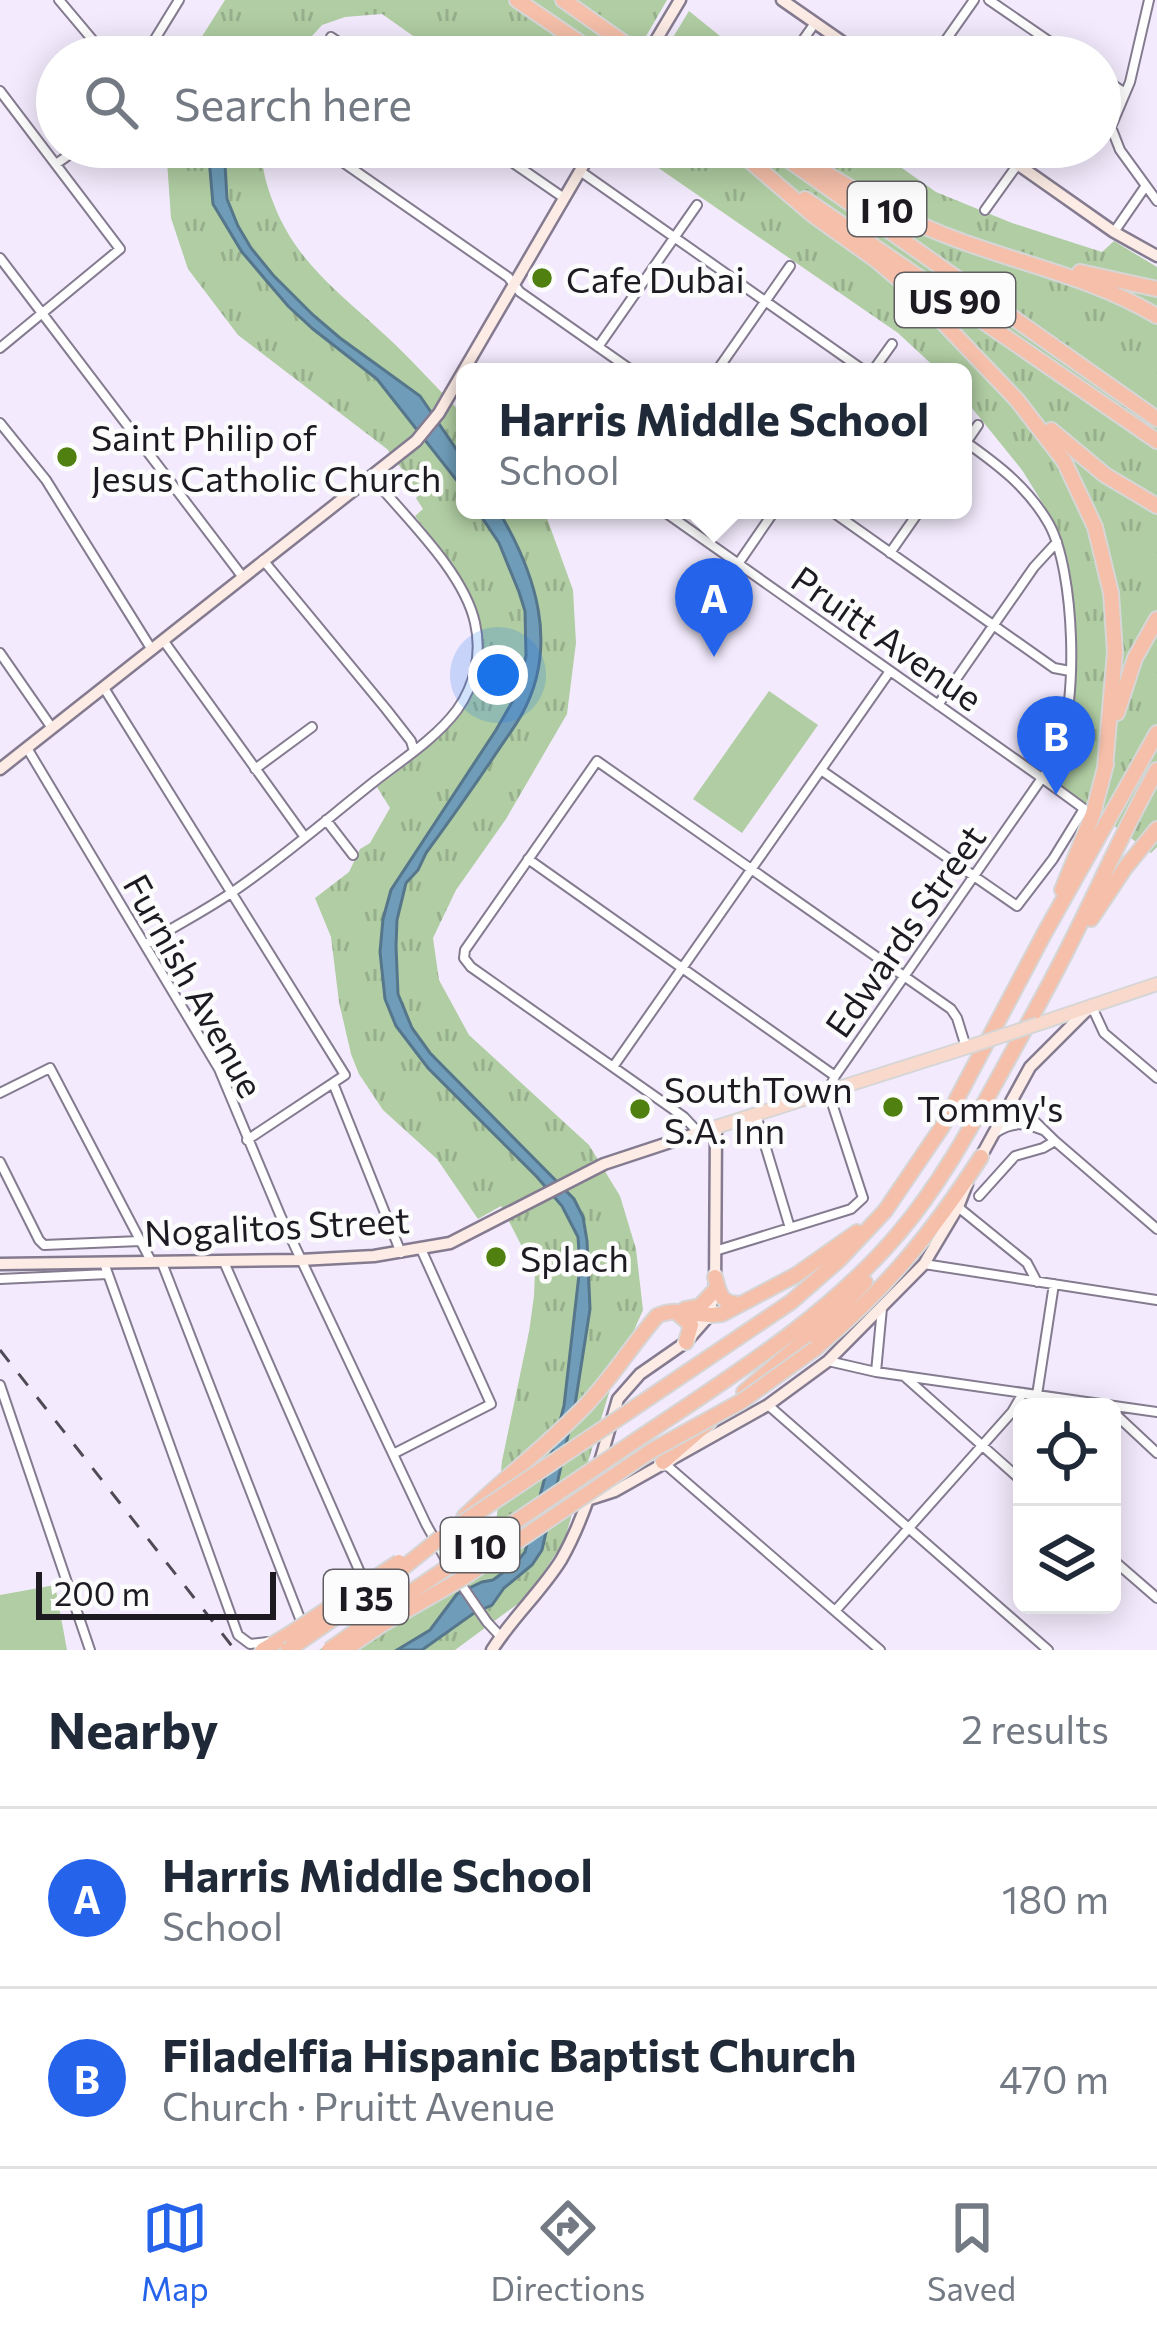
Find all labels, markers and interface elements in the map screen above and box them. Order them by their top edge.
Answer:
search box [36,36,1121,168]
icon: search [78,69,144,135]
text: Search here [174,75,412,130]
road number: I 10 [848,182,926,236]
place label: Cafe Dubai [566,256,745,300]
marker: Cafe Dubai [529,265,555,291]
road number: US 90 [895,273,1015,327]
popup [456,363,972,519]
text: Harris Middle School [499,390,929,445]
place label: Saint Philip of Jesus Catholic Church [91,414,441,499]
marker: Saint Philip of Jesus Catholic Church [54,444,80,470]
text: School [499,445,620,493]
street label: Pruitt Avenue [784,555,992,719]
pin: A [675,558,753,657]
your location [468,645,528,705]
pin: B [1017,696,1095,795]
street label: Edwards Street [815,815,993,1045]
street label: Furnish Avenue [116,866,274,1104]
place label: SouthTown S.A. Inn [664,1066,853,1151]
place label: Tommy's [917,1085,1064,1129]
marker: Tommy's [880,1094,906,1120]
marker: SouthTown S.A. Inn [627,1096,653,1122]
street label: Nogalitos Street [143,1196,411,1254]
place label: Splach [520,1235,629,1279]
marker: Splach [483,1244,509,1270]
map controls [1013,1398,1121,1614]
button: locate [1013,1398,1121,1506]
button: layers [1013,1506,1121,1614]
road number: I 10 [441,1518,519,1572]
scale bar [36,1566,276,1619]
road number: I 35 [324,1570,408,1624]
text: 200 m [54,1572,150,1613]
text: Nearby [48,1697,218,1760]
text: 2 results [961,1704,1109,1752]
text: Harris Middle School [162,1846,593,1901]
text: A [73,1874,101,1922]
text: 180 m [1002,1874,1109,1922]
text: School [162,1901,283,1949]
text: Filadelfia Hispanic Baptist Church [162,2026,857,2081]
text: B [74,2054,100,2102]
text: 470 m [999,2054,1109,2102]
text: Church · Pruitt Avenue [162,2081,555,2129]
tab: Map [141,2195,209,2308]
tab: Directions [491,2195,645,2308]
tab: Saved [927,2195,1016,2308]

